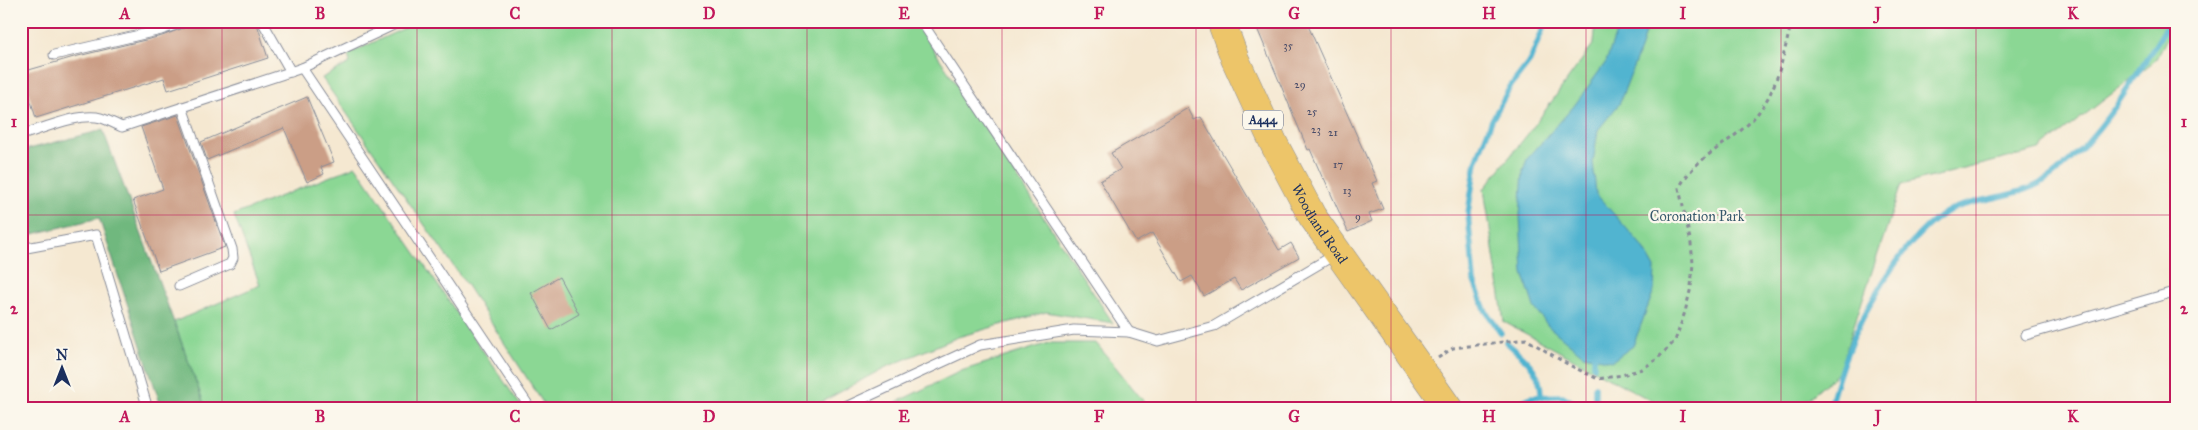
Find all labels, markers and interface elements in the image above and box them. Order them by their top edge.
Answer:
text: A [119,4,131,23]
text: B [315,4,325,23]
text: C [510,4,521,23]
text: D [703,4,716,23]
text: E [898,4,910,23]
text: F [1094,4,1105,23]
text: G [1288,4,1300,23]
text: H [1482,4,1496,23]
text: I [1680,4,1687,23]
text: J [1873,4,1882,24]
text: K [2067,4,2079,23]
house number: 35 [1283,39,1293,52]
house number: 29 [1294,78,1306,91]
house number: 25 [1307,105,1317,118]
road number: A444 [1243,110,1283,130]
text: 1 [11,112,18,131]
text: 1 [2181,112,2188,131]
house number: 23 [1311,123,1321,136]
house number: 21 [1328,126,1338,139]
house number: 17 [1333,158,1343,171]
street label: Woodland Road [1288,181,1351,267]
house number: 13 [1343,184,1351,197]
park label: Coronation Park [1650,208,1745,225]
house number: 9 [1355,210,1361,223]
text: 2 [10,299,19,318]
text: 2 [2180,299,2189,318]
north arrow [38,342,88,392]
text: N [56,347,68,364]
text: A [119,407,131,426]
text: B [315,407,325,426]
text: C [510,407,521,426]
text: D [703,407,716,426]
text: E [898,407,910,426]
text: F [1094,407,1105,426]
text: G [1288,407,1300,426]
text: H [1482,407,1496,426]
text: I [1680,407,1687,426]
text: J [1873,407,1882,427]
text: K [2067,407,2079,426]

